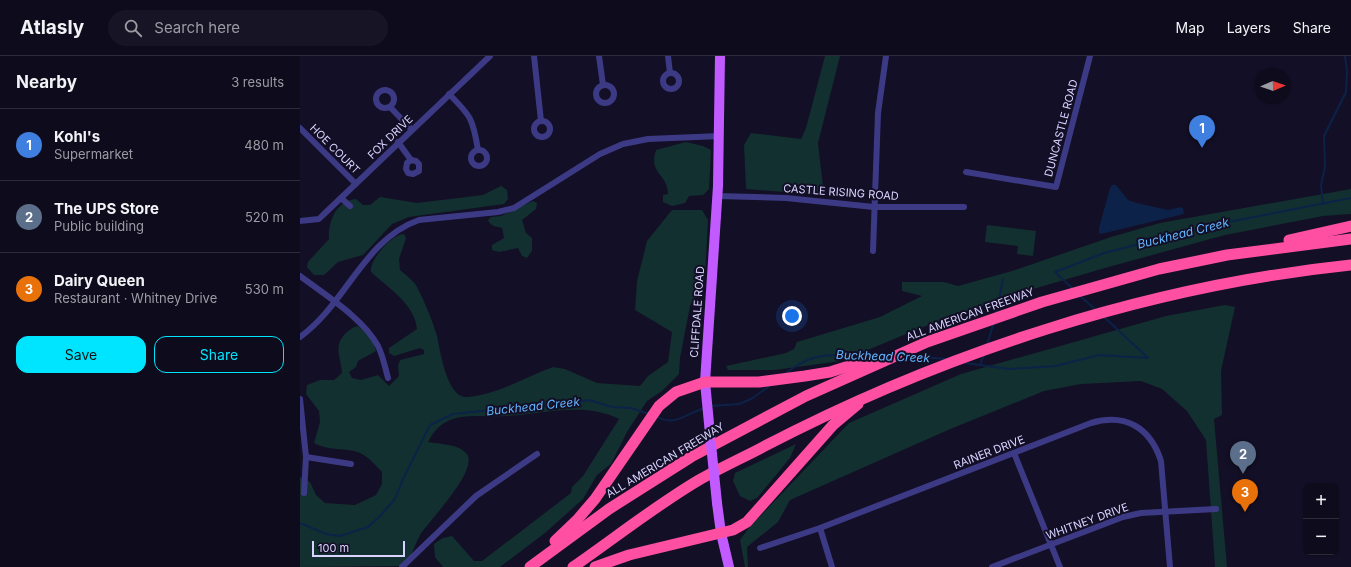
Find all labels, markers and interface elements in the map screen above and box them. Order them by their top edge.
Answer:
search box [108,10,388,46]
text: Atlasly [20,16,84,39]
icon: search [122,17,144,39]
text: Search here [154,18,240,37]
text: Map [1176,19,1205,36]
text: Layers [1227,19,1271,36]
text: Share [1293,19,1331,36]
north arrow [1255,68,1291,104]
text: Nearby [16,72,77,92]
text: 3 results [231,74,284,90]
street label: DUNCASTLE ROAD [1041,78,1081,178]
street label: FOX DRIVE [365,112,415,162]
pin: 1 [1189,115,1215,148]
street label: HOE COURT [307,121,363,177]
text: Kohl's [54,127,100,146]
text: 1 [26,137,32,153]
text: 480 m [244,137,284,153]
text: Supermarket [54,146,133,162]
street label: CASTLE RISING ROAD [783,181,899,203]
text: The UPS Store [54,199,159,218]
text: 2 [25,209,33,225]
text: 520 m [245,209,284,225]
water label: Buckhead Creek [1136,214,1231,252]
text: Public building [54,218,144,234]
street label: CLIFFDALE ROAD [687,266,707,358]
text: Dairy Queen [54,271,145,290]
text: 3 [25,281,33,297]
text: 530 m [245,281,284,297]
street label: ALL AMERICAN FREEWAY [904,284,1036,344]
text: Restaurant · Whitney Drive [54,290,217,306]
your location [782,306,802,326]
button: Save [16,336,146,373]
button: Share [154,336,284,373]
water label: Buckhead Creek [836,347,931,365]
water label: Buckhead Creek [485,394,581,418]
street label: ALL AMERICAN FREEWAY [603,419,727,501]
street label: RAINER DRIVE [952,432,1026,472]
pin: 2 [1230,441,1256,474]
pin: 3 [1232,479,1258,512]
map controls [1303,483,1339,555]
button: + [1303,483,1339,519]
street label: WHITNEY DRIVE [1044,500,1130,542]
button: − [1303,519,1339,555]
scale bar [312,539,405,558]
text: 100 m [318,541,349,555]

